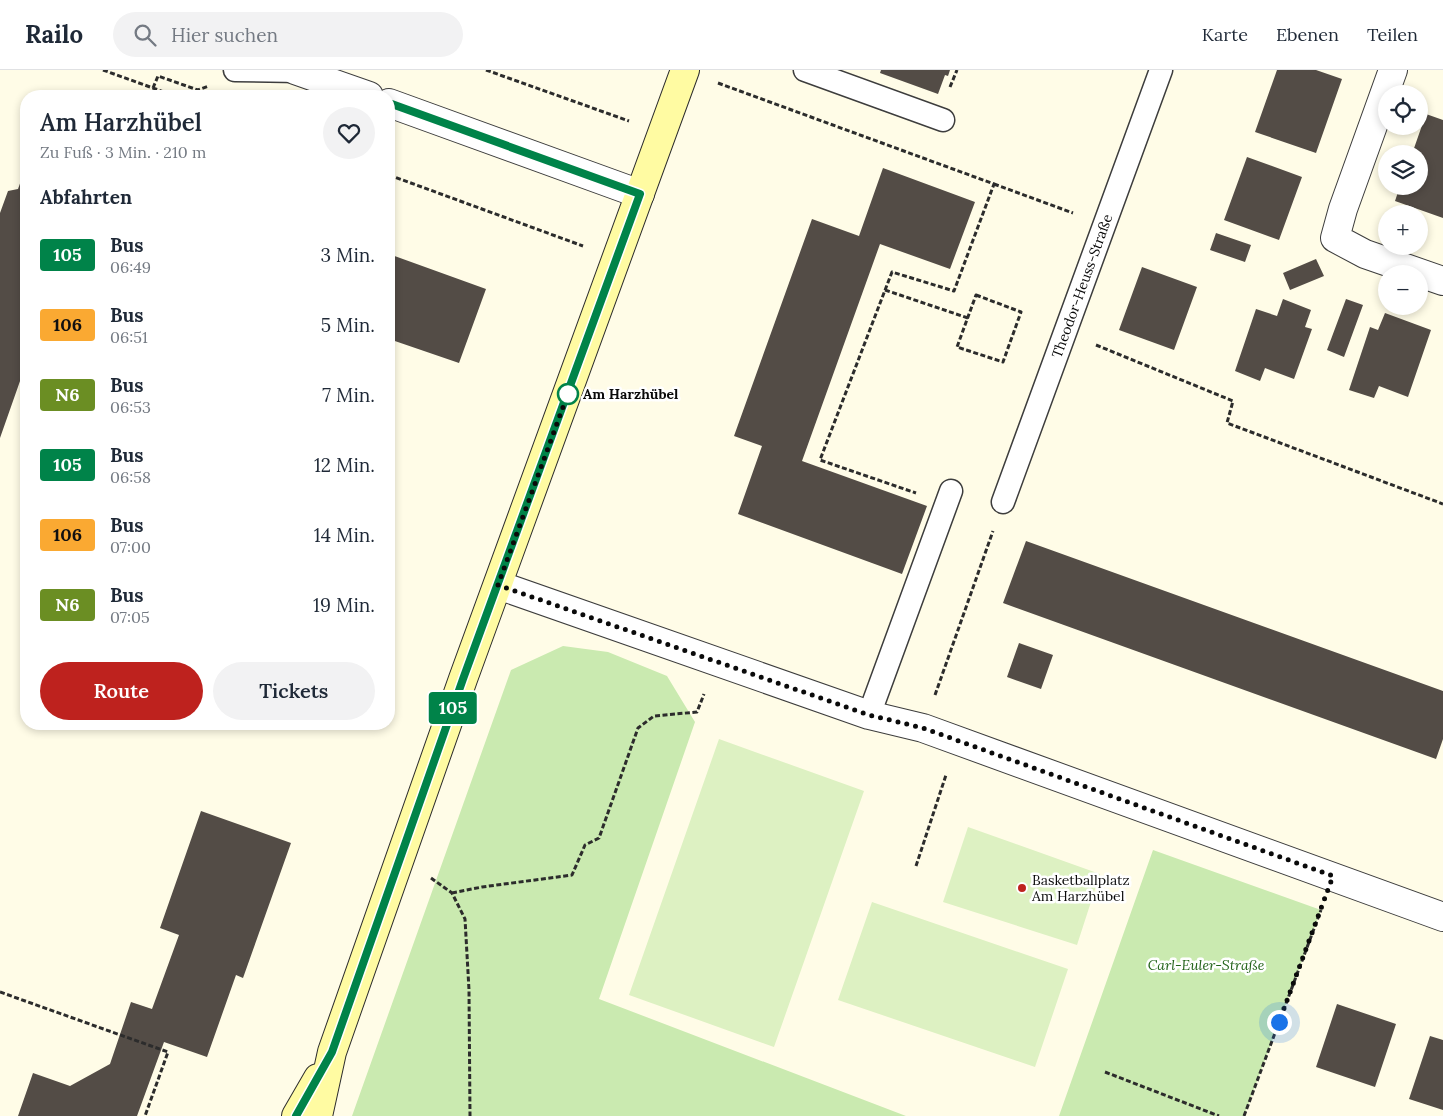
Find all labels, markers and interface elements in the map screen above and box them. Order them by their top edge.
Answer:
search box [113,12,463,57]
text: Railo [25,19,83,50]
icon: search [131,21,159,49]
text: Hier suchen [171,23,278,47]
text: Karte [1202,23,1248,46]
text: Ebenen [1276,23,1339,46]
text: Teilen [1367,23,1418,46]
map controls [1378,85,1428,315]
button: locate [1378,85,1428,135]
text: Am Harzhübel [40,107,202,138]
button: heart [323,107,375,159]
text: Zu Fuß · 3 Min. · 210 m [40,142,206,162]
button: layers [1378,145,1428,195]
text: Abfahrten [40,185,132,209]
button: + [1378,205,1428,255]
street label: Theodor-Heuss-Straße [1048,211,1117,360]
text: Bus [110,233,143,257]
text: 105 [53,243,82,266]
text: 3 Min. [320,243,375,267]
text: 06:49 [110,257,151,277]
button: − [1378,265,1428,315]
text: Bus [110,303,143,327]
text: 106 [53,313,82,336]
text: 5 Min. [321,313,375,337]
text: 06:51 [110,327,148,347]
text: Bus [110,373,143,397]
text: N6 [55,383,80,406]
text: 7 Min. [322,383,375,407]
marker: Am Harzhübel [557,383,579,405]
place label: Am Harzhübel [583,385,679,403]
text: 06:53 [110,397,151,417]
text: Bus [110,443,143,467]
text: 105 [53,453,82,476]
text: 12 Min. [314,453,375,477]
text: 06:58 [110,467,151,487]
text: Bus [110,513,143,537]
text: 106 [53,523,82,546]
text: 14 Min. [314,523,375,547]
text: 07:00 [110,537,151,557]
text: Bus [110,583,143,607]
text: N6 [55,593,80,616]
text: 19 Min. [313,593,375,617]
text: 07:05 [110,607,150,627]
button: Route [40,662,203,720]
button: Tickets [213,662,375,720]
line badge: 105 [424,692,482,724]
text: 105 [439,696,467,719]
place label: Basketballplatz Am Harzhübel [1031,871,1130,905]
marker: Basketballplatz Am Harzhübel [1016,882,1028,894]
park label: Carl-Euler-Straße [1148,956,1265,974]
your location [1267,1010,1292,1035]

